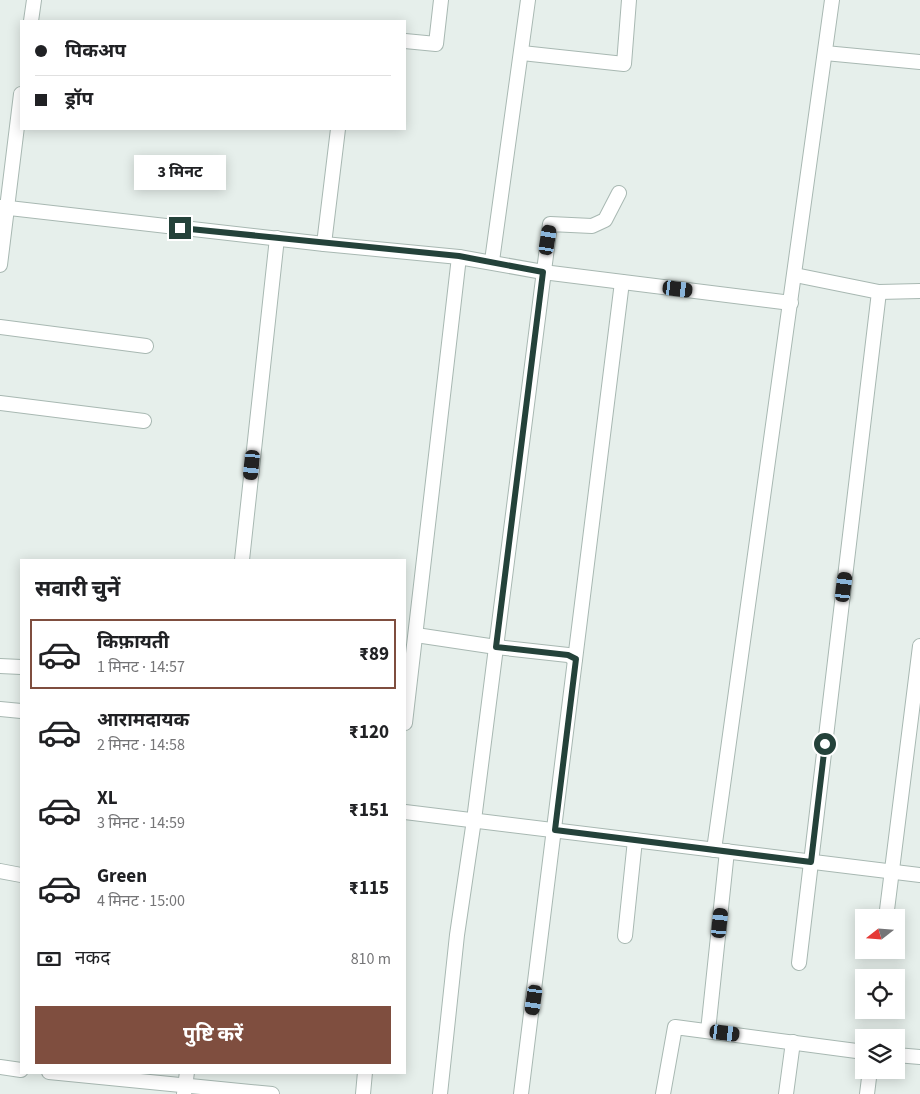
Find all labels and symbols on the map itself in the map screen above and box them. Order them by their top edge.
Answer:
callout: 3 मिनट [134,156,226,190]
route end [169,217,191,239]
car [538,224,557,256]
car [662,280,693,298]
car [242,449,261,481]
car [834,571,853,603]
route start [814,733,836,755]
car [710,907,729,939]
north arrow [855,909,905,959]
car [524,984,543,1016]
car [709,1024,740,1042]

